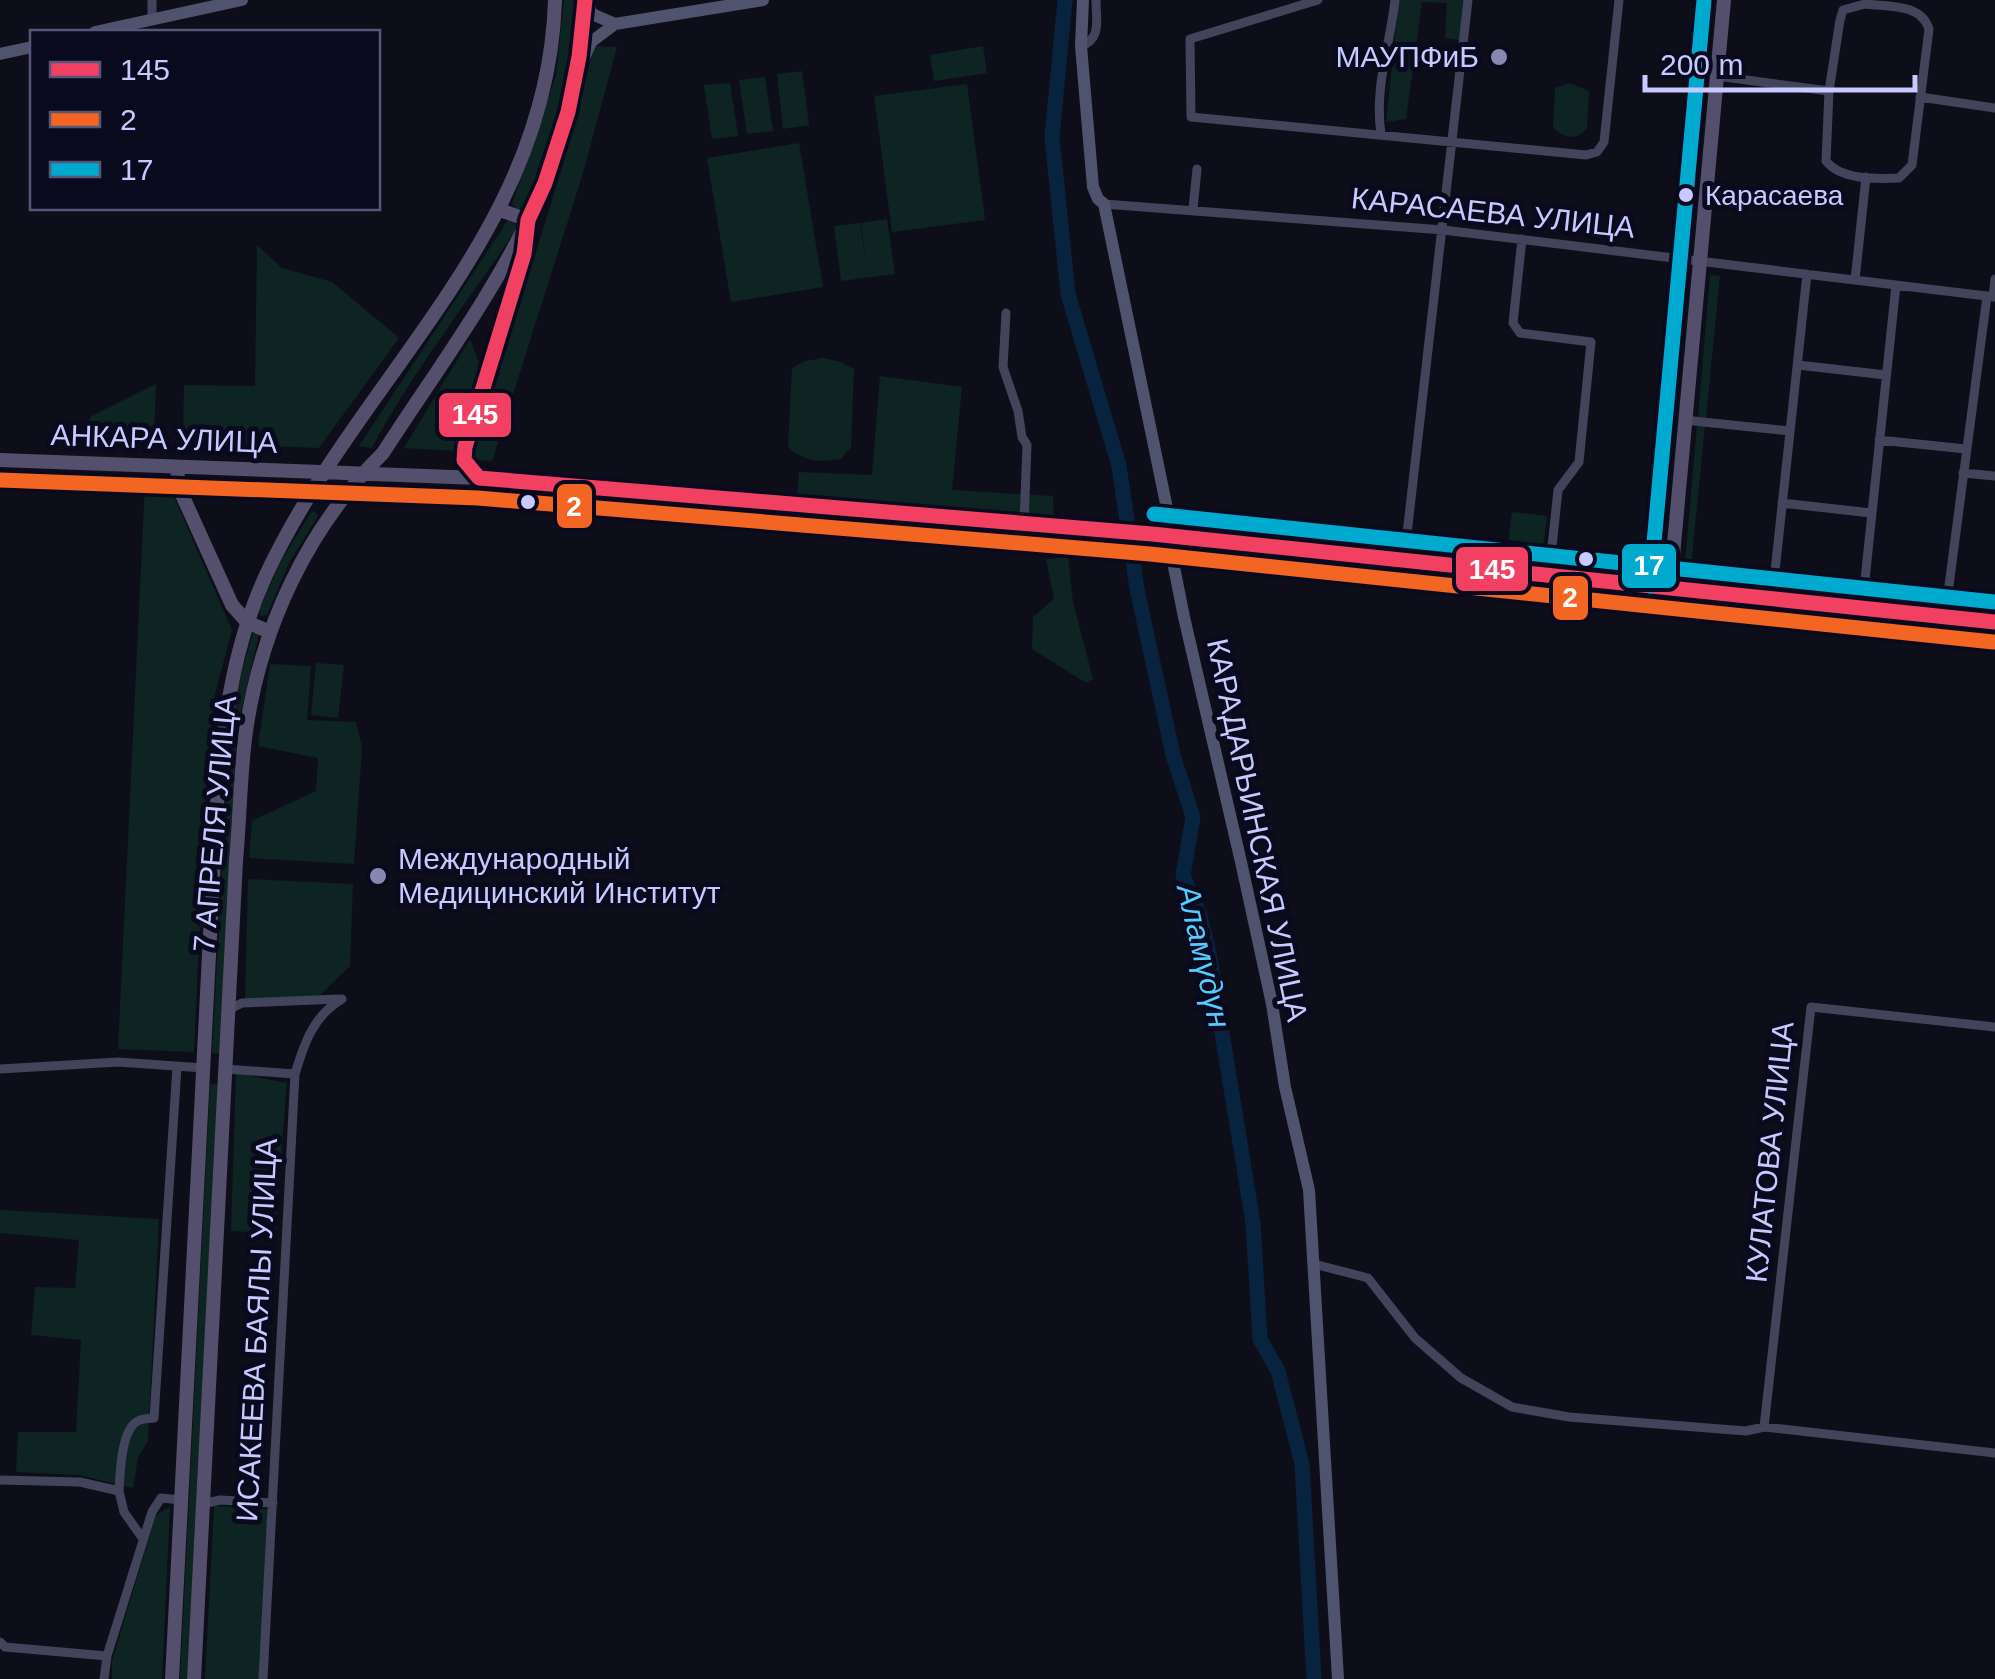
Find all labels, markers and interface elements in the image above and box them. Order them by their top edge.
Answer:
legend [30,30,380,210]
scale bar [1645,30,1915,92]
place label: МАУПФиБ [1335,40,1479,73]
marker: МАУПФиБ [1488,46,1510,68]
text: 200 m [1660,48,1743,81]
text: 145 [120,53,170,86]
text: 2 [120,103,137,136]
text: 17 [120,153,153,186]
place label: Карасаева [1705,180,1844,211]
street label: КАРАСАЕВА УЛИЦА [1350,181,1636,244]
marker: Карасаева [1676,185,1696,205]
line badge: 145 [437,391,513,439]
text: 145 [452,399,498,430]
street label: АНКАРА УЛИЦА [50,418,278,459]
line badge: 2 [555,482,594,530]
text: 2 [566,491,582,522]
unlabelled marker [518,492,538,512]
line badge: 17 [1620,542,1678,590]
line badge: 145 [1454,545,1530,593]
unlabelled marker [1576,549,1596,569]
text: 17 [1633,550,1665,581]
text: 145 [1469,554,1515,585]
line badge: 2 [1551,574,1590,622]
text: 2 [1562,582,1578,613]
street label: КАРАДАРЬИНСКАЯ УЛИЦА [1201,636,1314,1024]
street label: 7 АПРЕЛЯ УЛИЦА [187,694,242,954]
place label: Международный Медицинский Институт [398,842,721,909]
marker: Международный Медицинский Институт [367,865,389,887]
water label: Аламүдүн [1170,879,1238,1031]
street label: КУЛАТОВА УЛИЦА [1739,1020,1800,1284]
street label: ИСАКЕЕВА БАЯЛЫ УЛИЦА [230,1137,283,1523]

